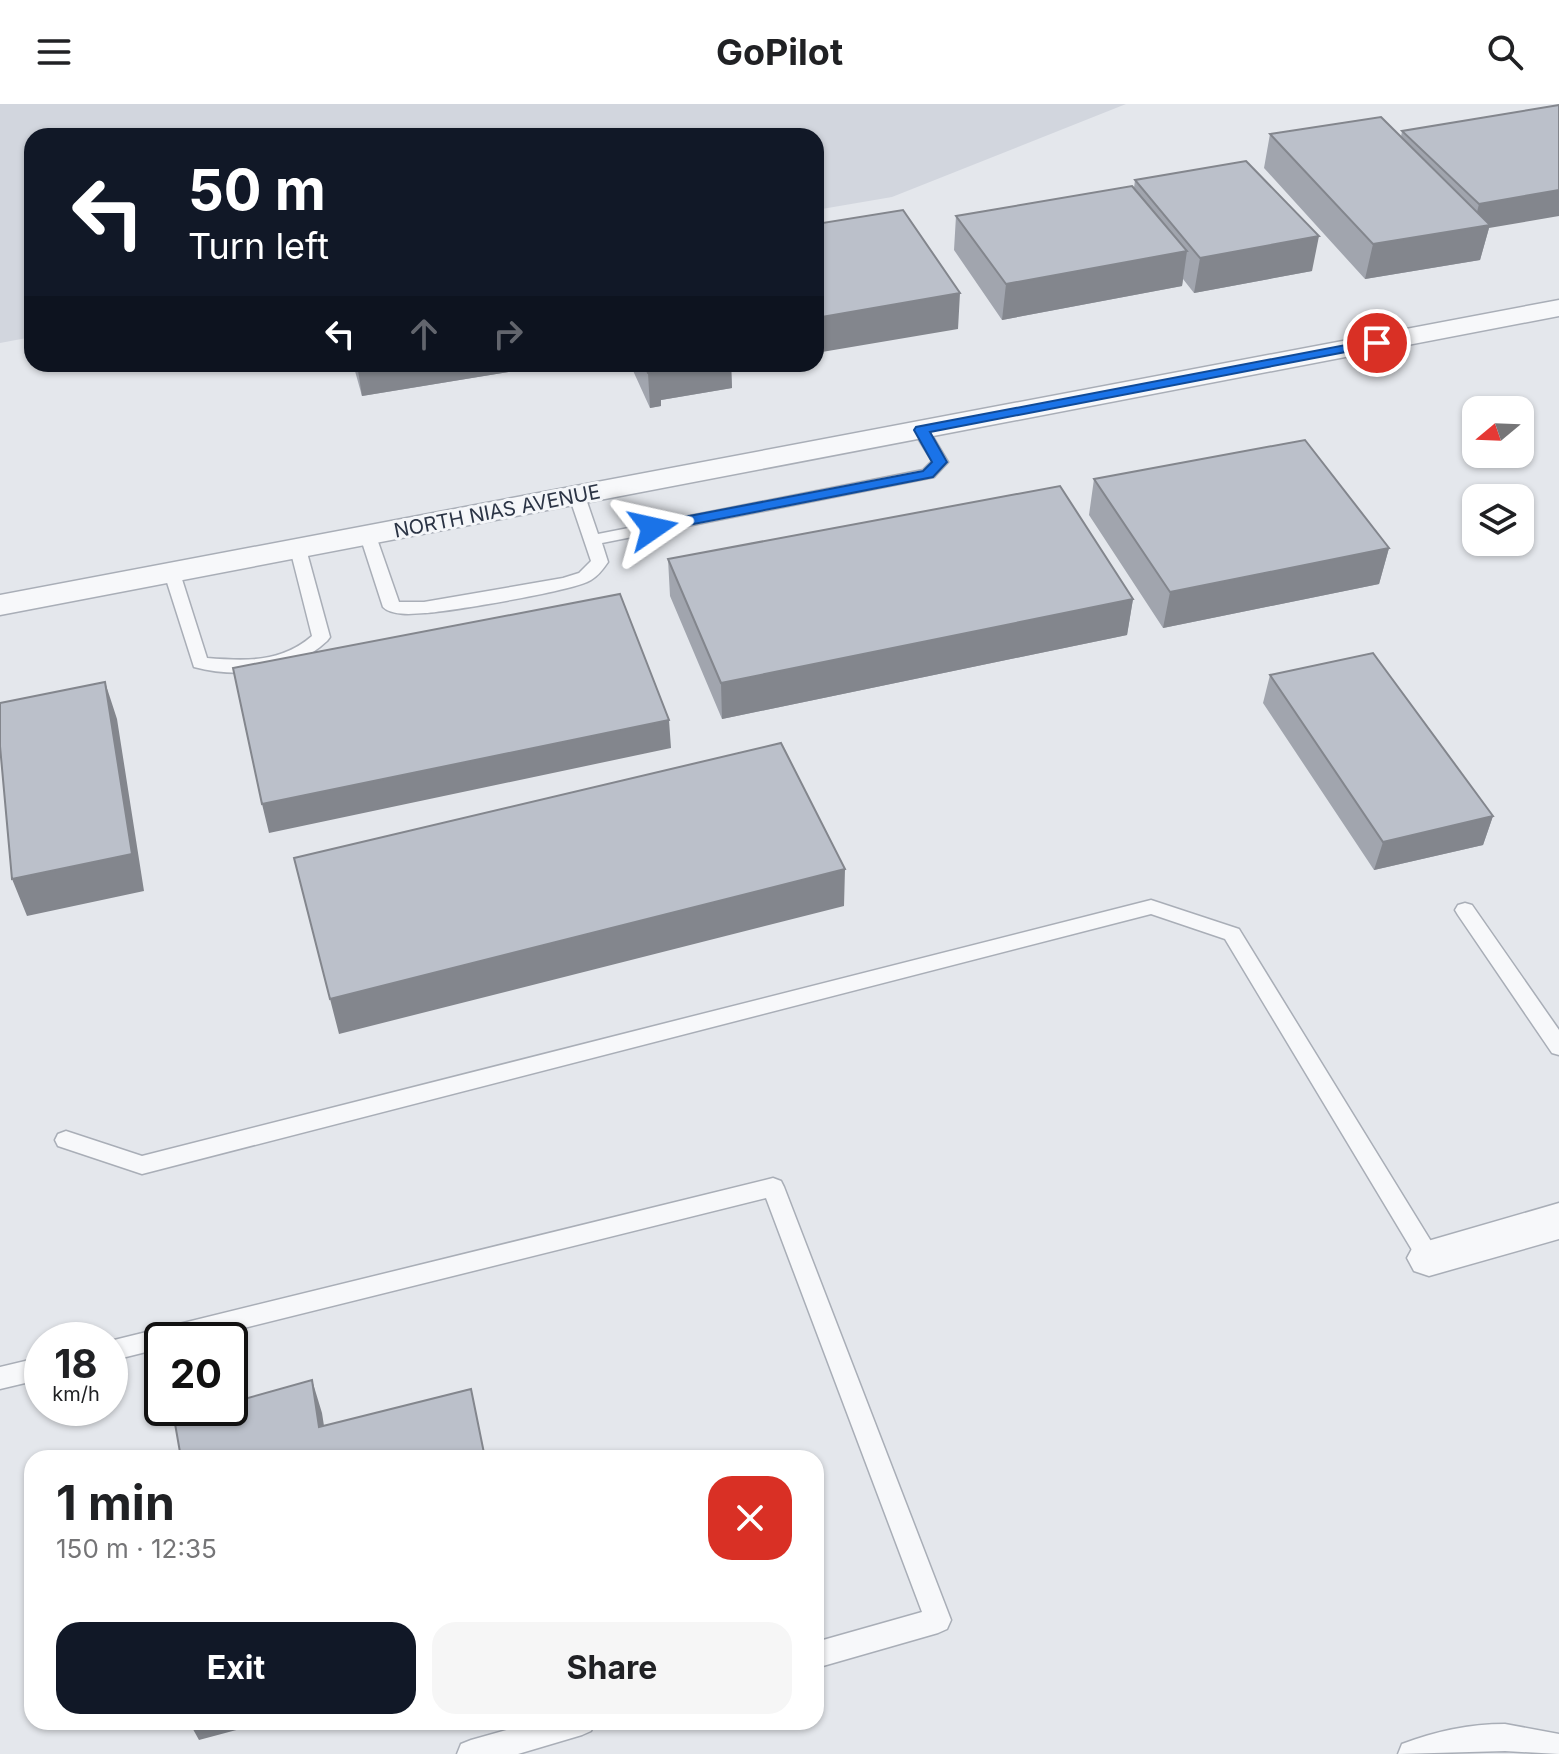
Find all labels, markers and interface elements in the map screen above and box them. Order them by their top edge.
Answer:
icon: menu [32,30,76,74]
text: GoPilot [716,30,843,74]
icon: search [1483,30,1527,74]
text: 50 m [188,156,326,224]
icon: left [56,160,160,264]
text: Turn left [188,224,329,268]
pin [1343,309,1411,377]
icon: left [318,312,362,356]
icon: ahead [402,312,446,356]
icon: right [486,312,530,356]
icon: arrive [1355,321,1399,365]
north arrow [1462,396,1534,468]
map controls [1462,396,1534,556]
street label: NORTH NIAS AVENUE [392,479,602,543]
button: layers [1462,484,1534,556]
position arrow [611,486,695,570]
speed limit sign: 20 [144,1322,248,1426]
text: 18 [54,1339,98,1388]
text: km/h [52,1382,100,1406]
text: 1 min [56,1473,175,1532]
button: close [708,1476,792,1560]
text: 150 m · 12:35 [56,1533,217,1564]
button: Exit [56,1622,416,1714]
button: Share [432,1622,792,1714]

